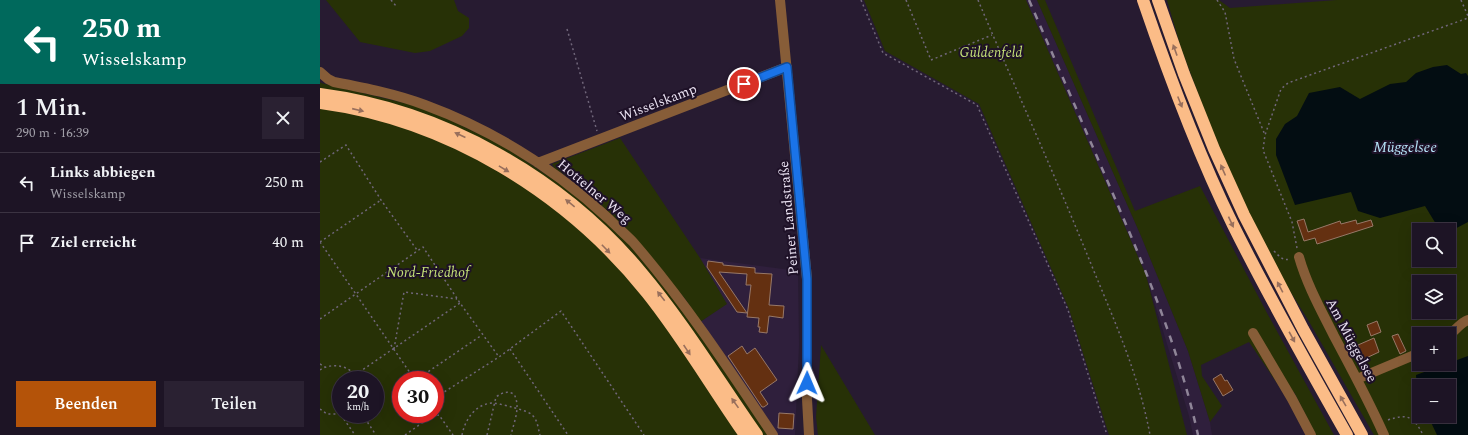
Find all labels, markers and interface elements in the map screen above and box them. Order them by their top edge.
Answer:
text: 250 m [82,7,161,50]
icon: left [16,16,68,68]
park label: Güldenfeld [959,42,1023,63]
one-way arrow [1172,43,1178,55]
text: Wisselskamp [82,46,187,73]
pin [727,67,761,101]
icon: arrive [733,73,755,95]
street label: Wisselskamp [616,78,700,127]
text: 1 Min. [16,90,87,126]
button: close [262,97,304,139]
one-way arrow [1177,97,1183,109]
one-way arrow [352,107,365,113]
text: 290 m · 16:39 [16,123,89,143]
one-way arrow [455,132,466,138]
water label: Müggelsee [1373,136,1437,159]
street label: Hottelner Weg [553,154,636,229]
street label: Peiner Landstraße [773,160,804,276]
text: Links abbiegen [50,161,155,184]
one-way arrow [1220,164,1226,176]
one-way arrow [499,165,509,173]
text: 250 m [265,171,304,194]
icon: left [16,172,38,194]
text: Wisselskamp [50,184,126,204]
one-way arrow [565,199,576,208]
one-way arrow [1228,216,1234,227]
map controls [1412,223,1456,423]
button: search [1412,223,1456,267]
text: Ziel erreicht [50,231,136,254]
text: 40 m [272,231,304,254]
icon: arrive [16,232,38,254]
one-way arrow [602,244,611,254]
park label: Nord-Friedhof [387,262,472,283]
button: layers [1412,275,1456,319]
one-way arrow [1277,281,1284,293]
one-way arrow [656,291,665,302]
street label: Am Müggelsee [1321,294,1383,386]
button: + [1412,327,1456,371]
one-way arrow [1288,331,1295,343]
one-way arrow [683,345,691,355]
position arrow [786,362,828,404]
speed limit sign: 30 [392,371,444,423]
text: 20 [347,377,369,407]
button: − [1412,379,1456,423]
button: Beenden [16,381,156,427]
button: Teilen [164,381,304,427]
one-way arrow [1340,395,1347,407]
one-way arrow [731,398,739,408]
text: km/h [347,399,369,415]

